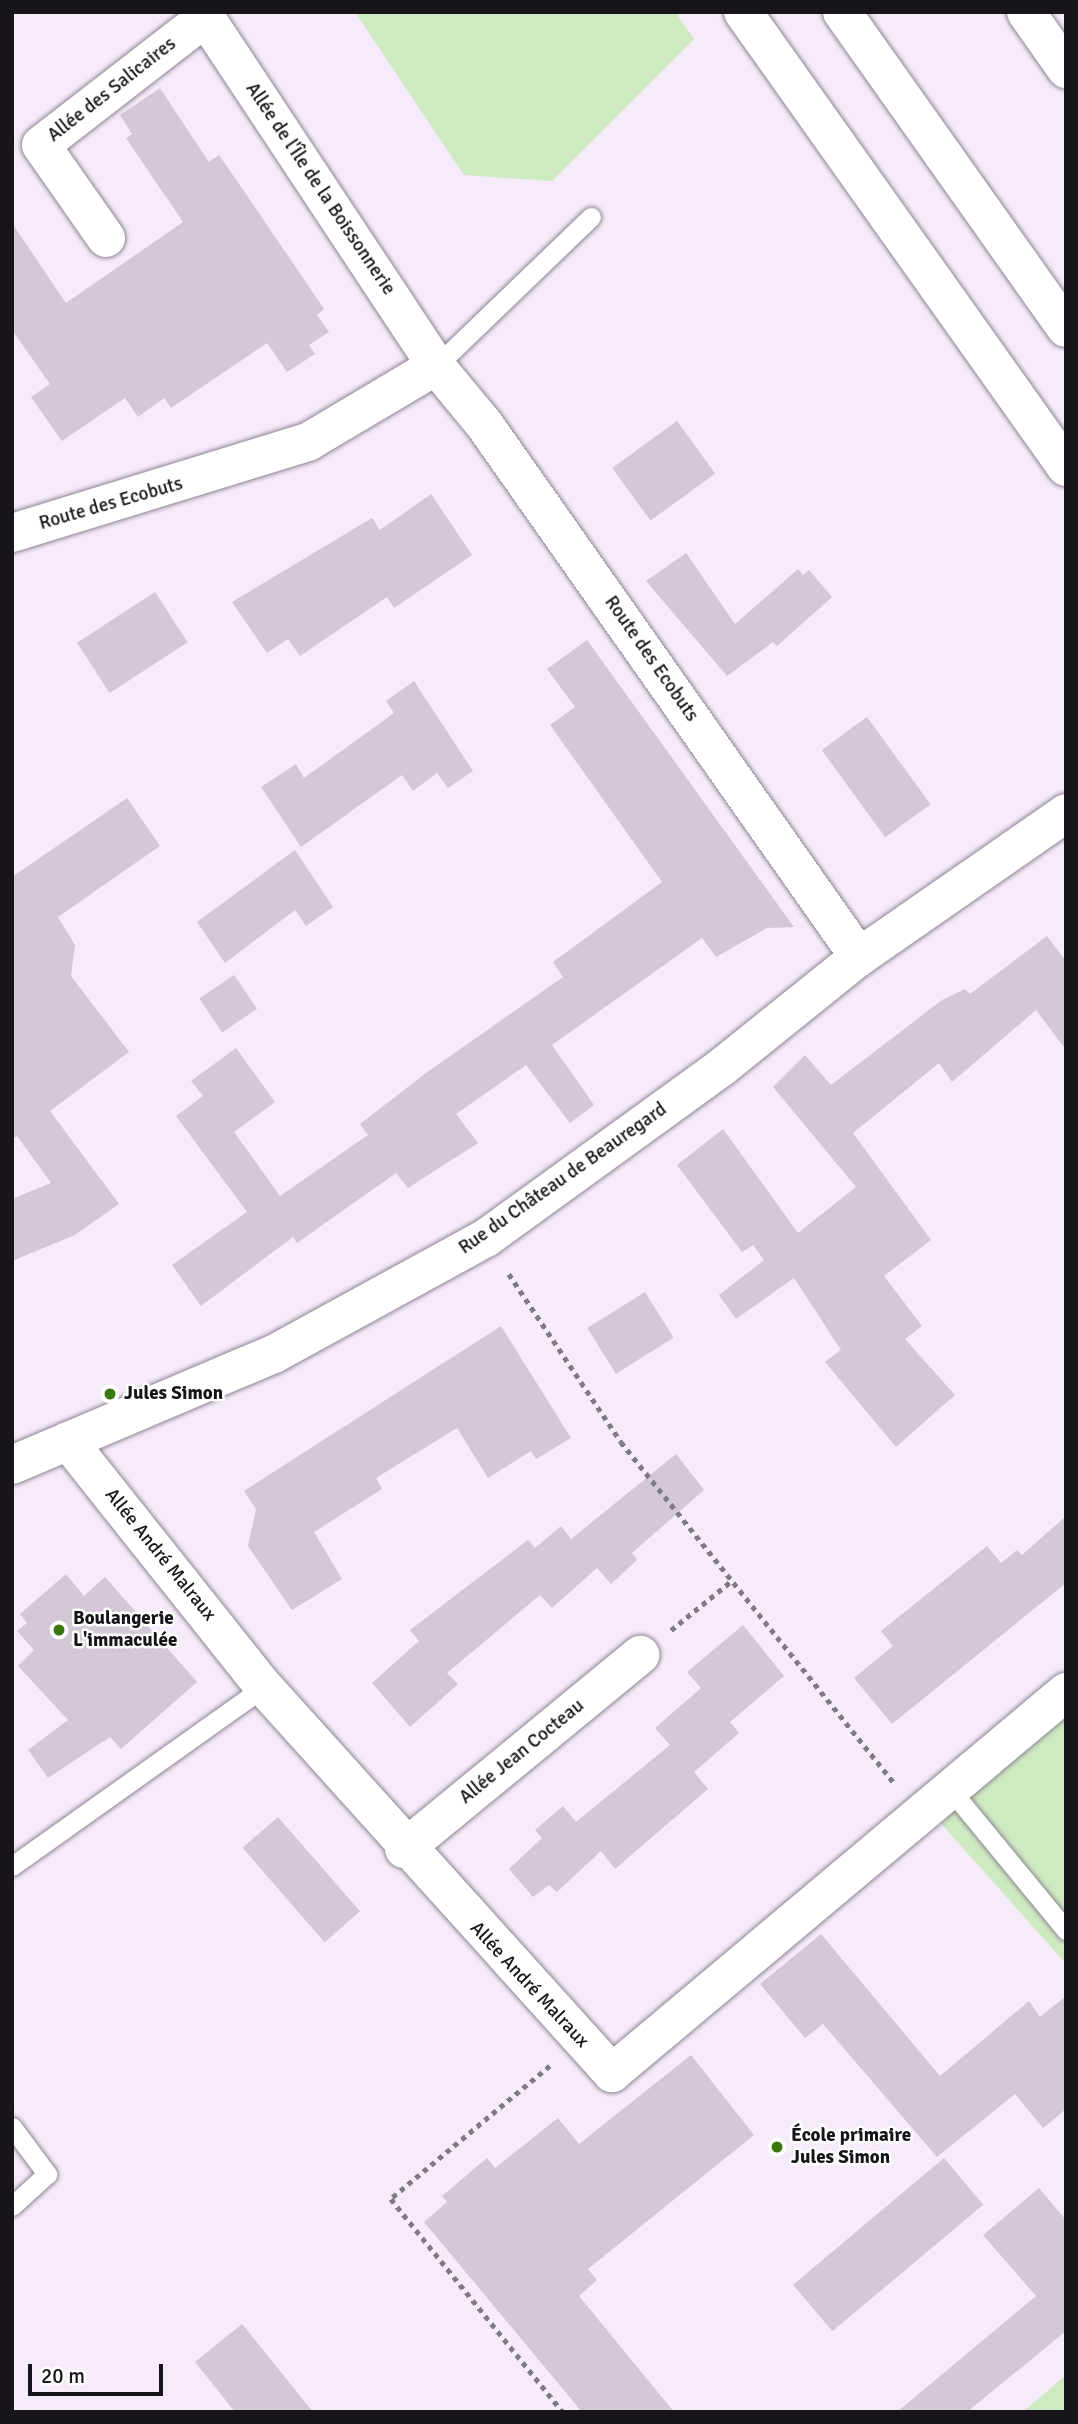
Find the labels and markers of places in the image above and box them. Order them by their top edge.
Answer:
place label: Jules Simon [124,1383,223,1405]
marker: Jules Simon [102,1386,118,1402]
place label: Boulangerie L'immaculée [73,1608,177,1652]
marker: Boulangerie L'immaculée [51,1622,67,1638]
place label: École primaire Jules Simon [791,2125,911,2169]
marker: École primaire Jules Simon [769,2139,785,2155]

